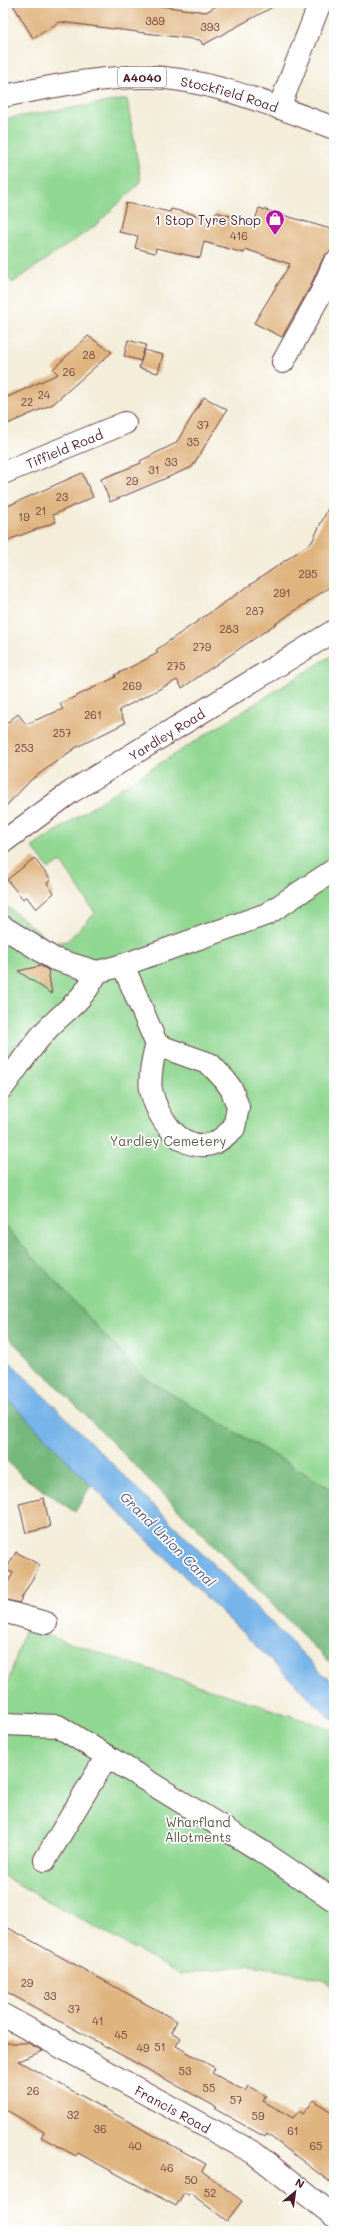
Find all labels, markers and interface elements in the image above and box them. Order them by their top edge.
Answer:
house number: 389 [145,13,165,28]
house number: 393 [200,19,220,34]
road number: A4040 [118,67,166,87]
street label: Stockfield Road [180,72,281,115]
shop icon: 1 Stop Tyre Shop [264,208,286,236]
place label: 1 Stop Tyre Shop [155,211,261,228]
house number: 416 [230,228,248,243]
house number: 28 [83,347,96,362]
house number: 26 [63,364,75,379]
house number: 24 [38,387,51,402]
house number: 22 [21,394,33,409]
house number: 37 [197,417,209,432]
street label: Tiffield Road [23,425,105,471]
house number: 35 [187,434,199,449]
house number: 33 [165,454,178,469]
house number: 31 [148,462,160,477]
house number: 29 [126,473,139,488]
house number: 23 [56,489,69,504]
house number: 21 [35,503,47,518]
house number: 19 [18,509,30,524]
house number: 295 [298,566,318,581]
house number: 291 [273,585,291,600]
house number: 287 [246,603,264,618]
house number: 283 [219,621,239,636]
house number: 279 [193,639,212,654]
house number: 275 [167,658,185,673]
house number: 269 [122,678,142,693]
street label: Yardley Road [125,704,207,763]
house number: 261 [84,707,102,722]
house number: 257 [53,725,71,740]
house number: 253 [15,740,34,755]
park label: Yardley Cemetery [110,1132,226,1149]
water label: Grand Union Canal [116,1487,220,1591]
park label: Wharfland Allotments [165,1813,231,1845]
house number: 29 [21,1975,34,1990]
house number: 33 [44,1988,57,2003]
house number: 37 [68,2001,80,2016]
house number: 41 [92,2013,104,2028]
house number: 45 [115,2027,127,2042]
house number: 51 [154,2039,166,2054]
house number: 49 [137,2040,150,2055]
house number: 53 [179,2063,192,2078]
house number: 55 [203,2080,215,2095]
street label: Francis Road [132,2081,214,2136]
house number: 26 [27,2083,39,2098]
house number: 57 [230,2092,242,2107]
house number: 32 [67,2107,79,2122]
house number: 59 [252,2108,265,2123]
house number: 36 [93,2121,107,2136]
house number: 61 [287,2123,299,2138]
house number: 40 [128,2138,142,2153]
house number: 65 [309,2138,323,2153]
house number: 46 [160,2160,174,2175]
house number: 50 [184,2172,198,2187]
north arrow [275,2172,315,2212]
text: N [293,2174,307,2191]
house number: 52 [204,2185,216,2200]

